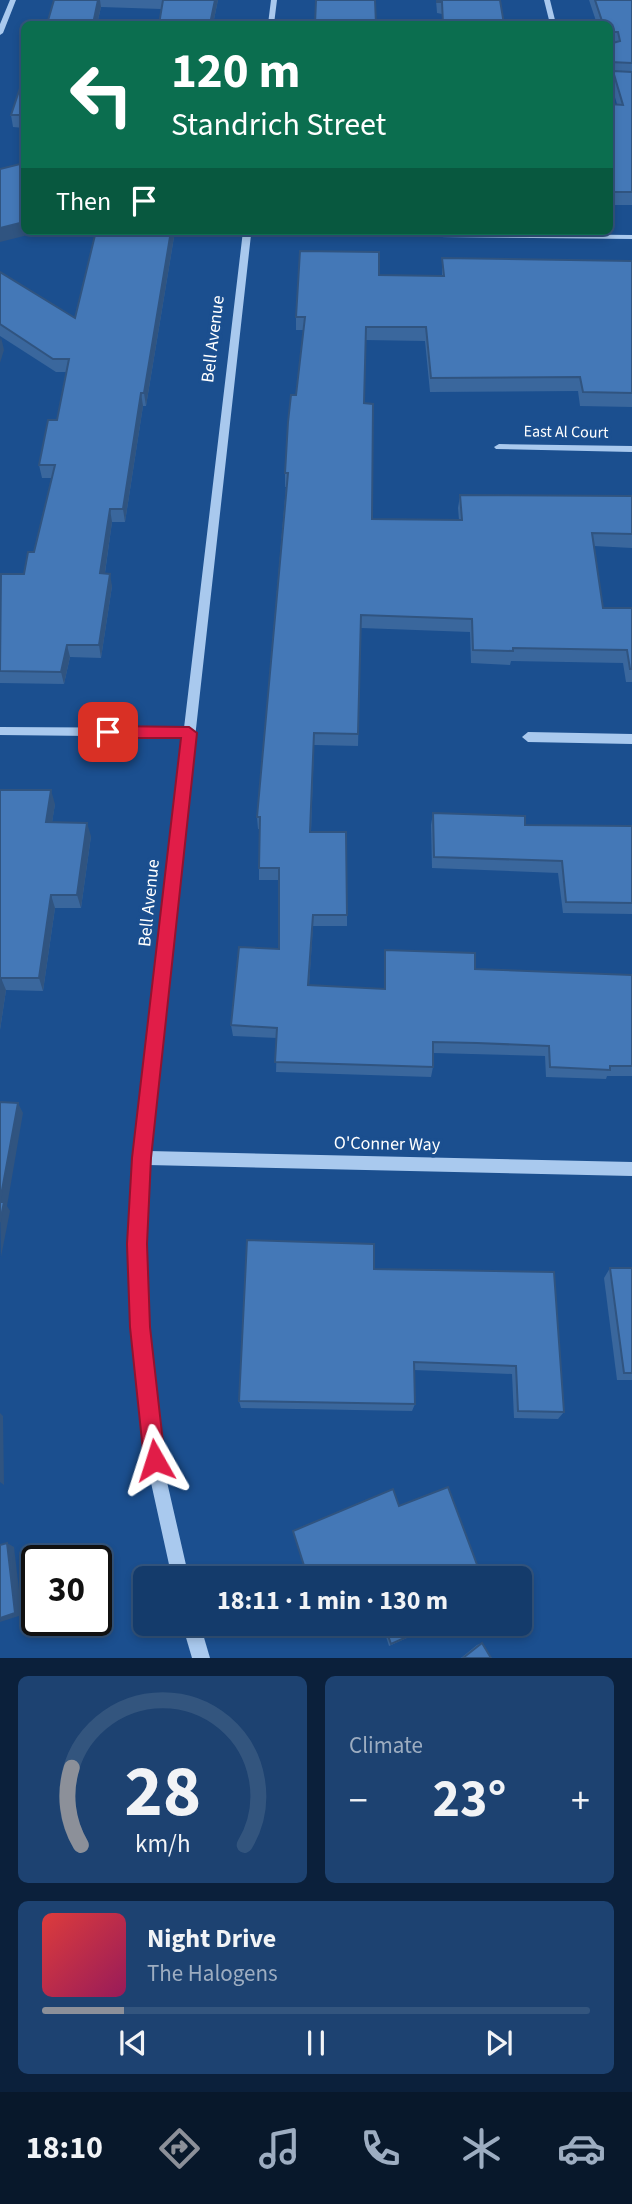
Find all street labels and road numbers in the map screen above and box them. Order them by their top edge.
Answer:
street label: Bell Avenue [195,294,231,384]
street label: East Al Court [523,420,609,444]
street label: Bell Avenue [132,858,166,948]
street label: O'Conner Way [334,1131,441,1157]

